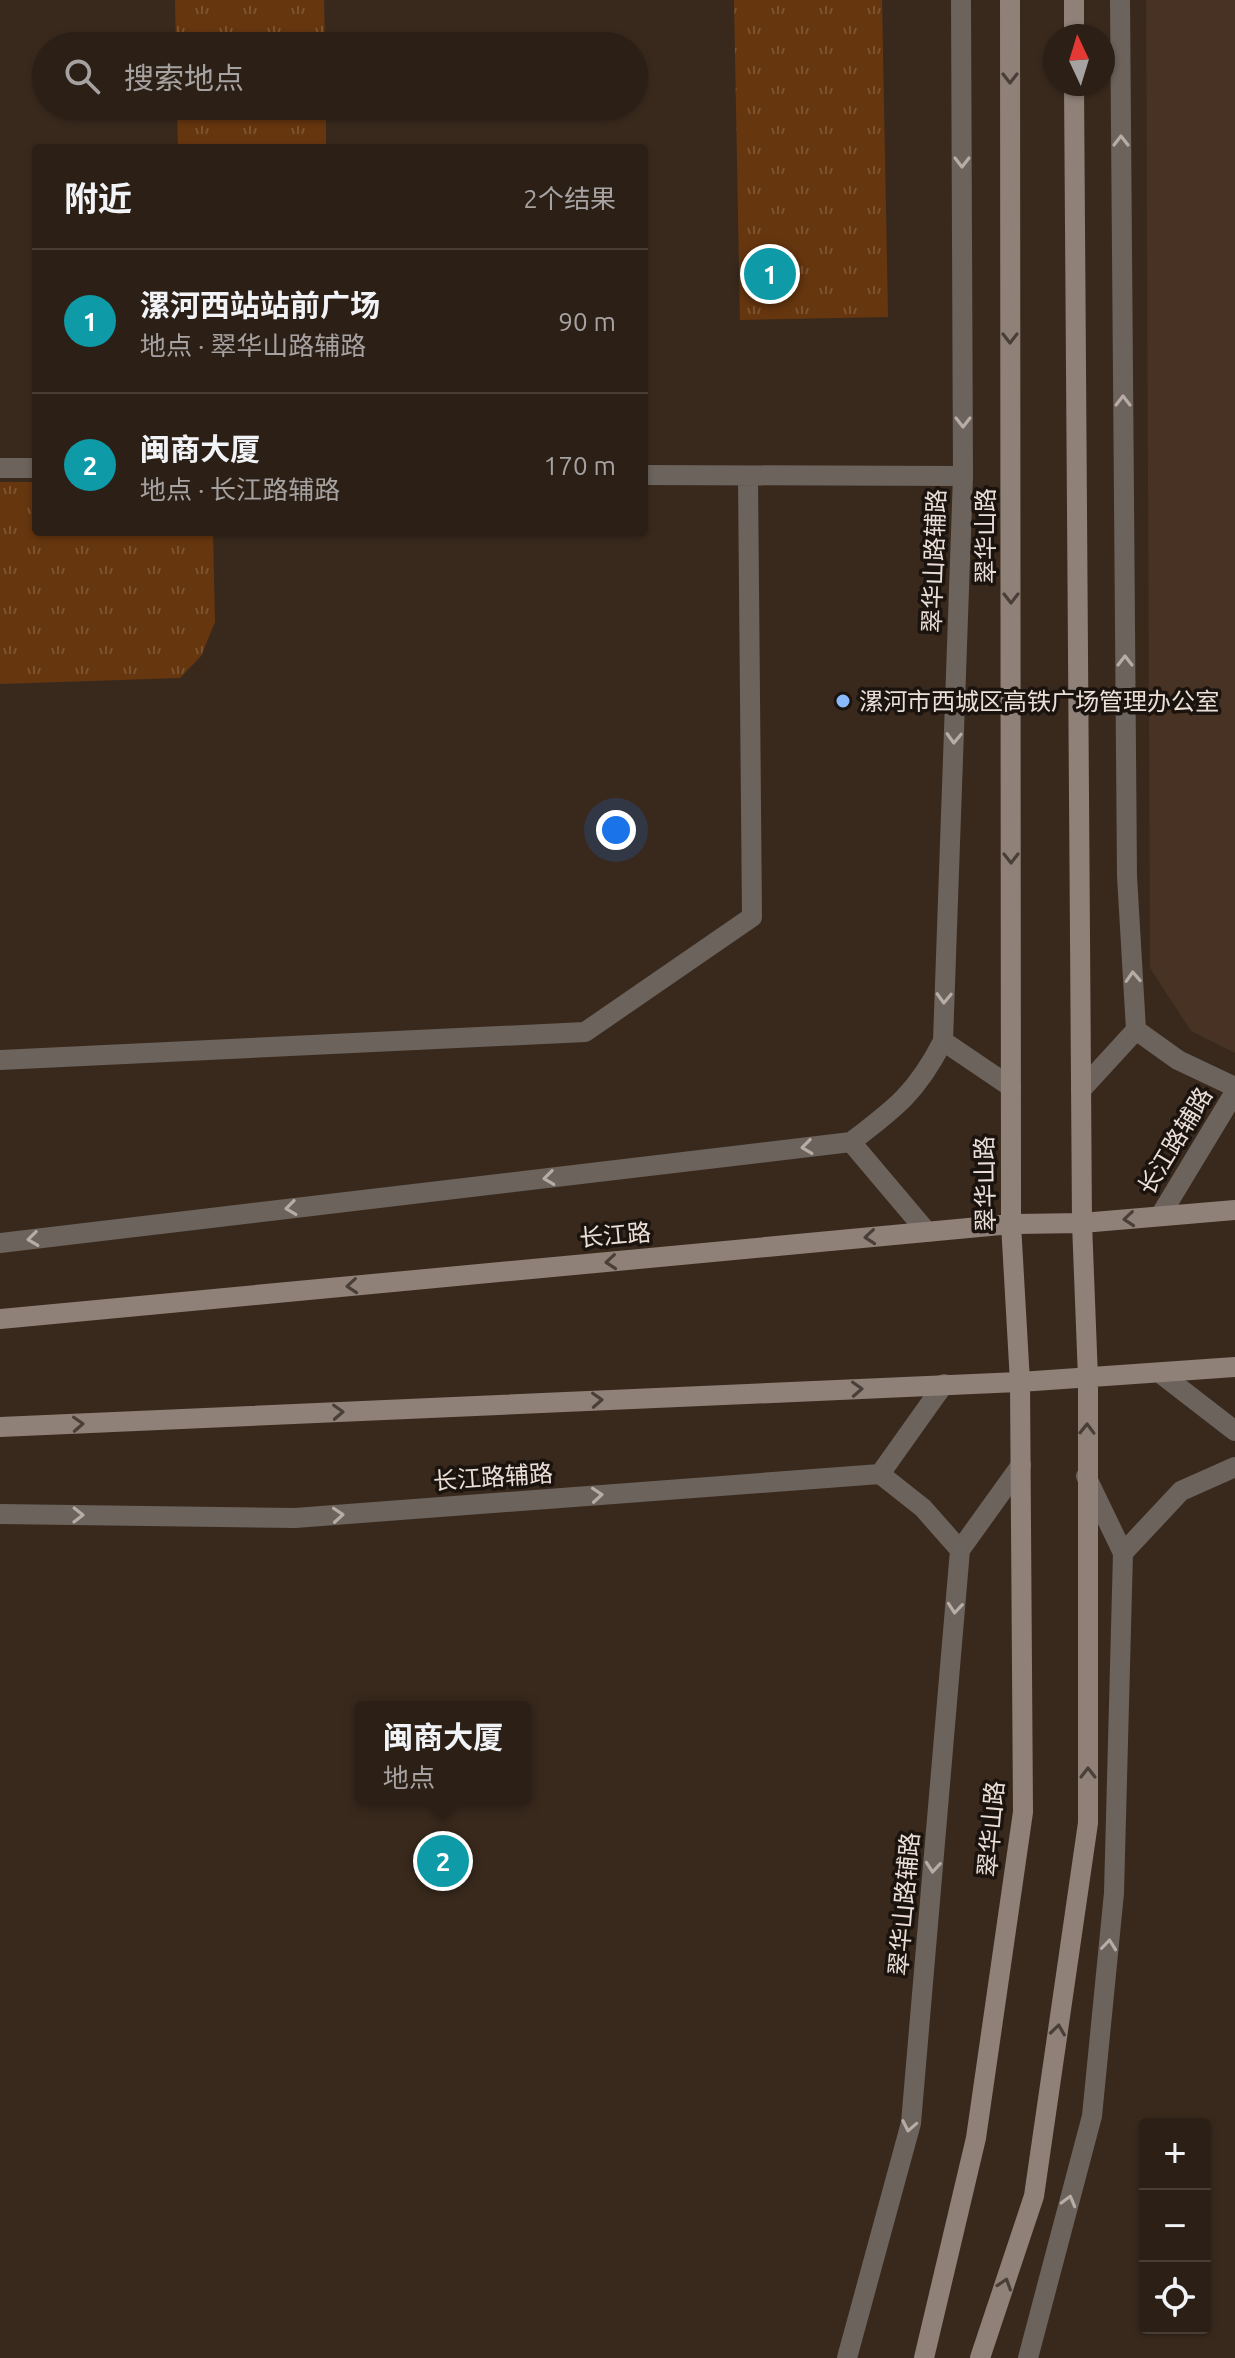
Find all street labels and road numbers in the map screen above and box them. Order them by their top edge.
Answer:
street label: 翠华山路 [972,488,999,584]
street label: 翠华山路辅路 [918,489,950,633]
street label: 长江路辅路 [1133,1083,1217,1199]
street label: 翠华山路 [971,1136,999,1232]
street label: 长江路 [578,1218,652,1252]
street label: 长江路辅路 [432,1459,554,1495]
street label: 翠华山路 [973,1780,1009,1878]
street label: 翠华山路辅路 [884,1831,924,1977]

